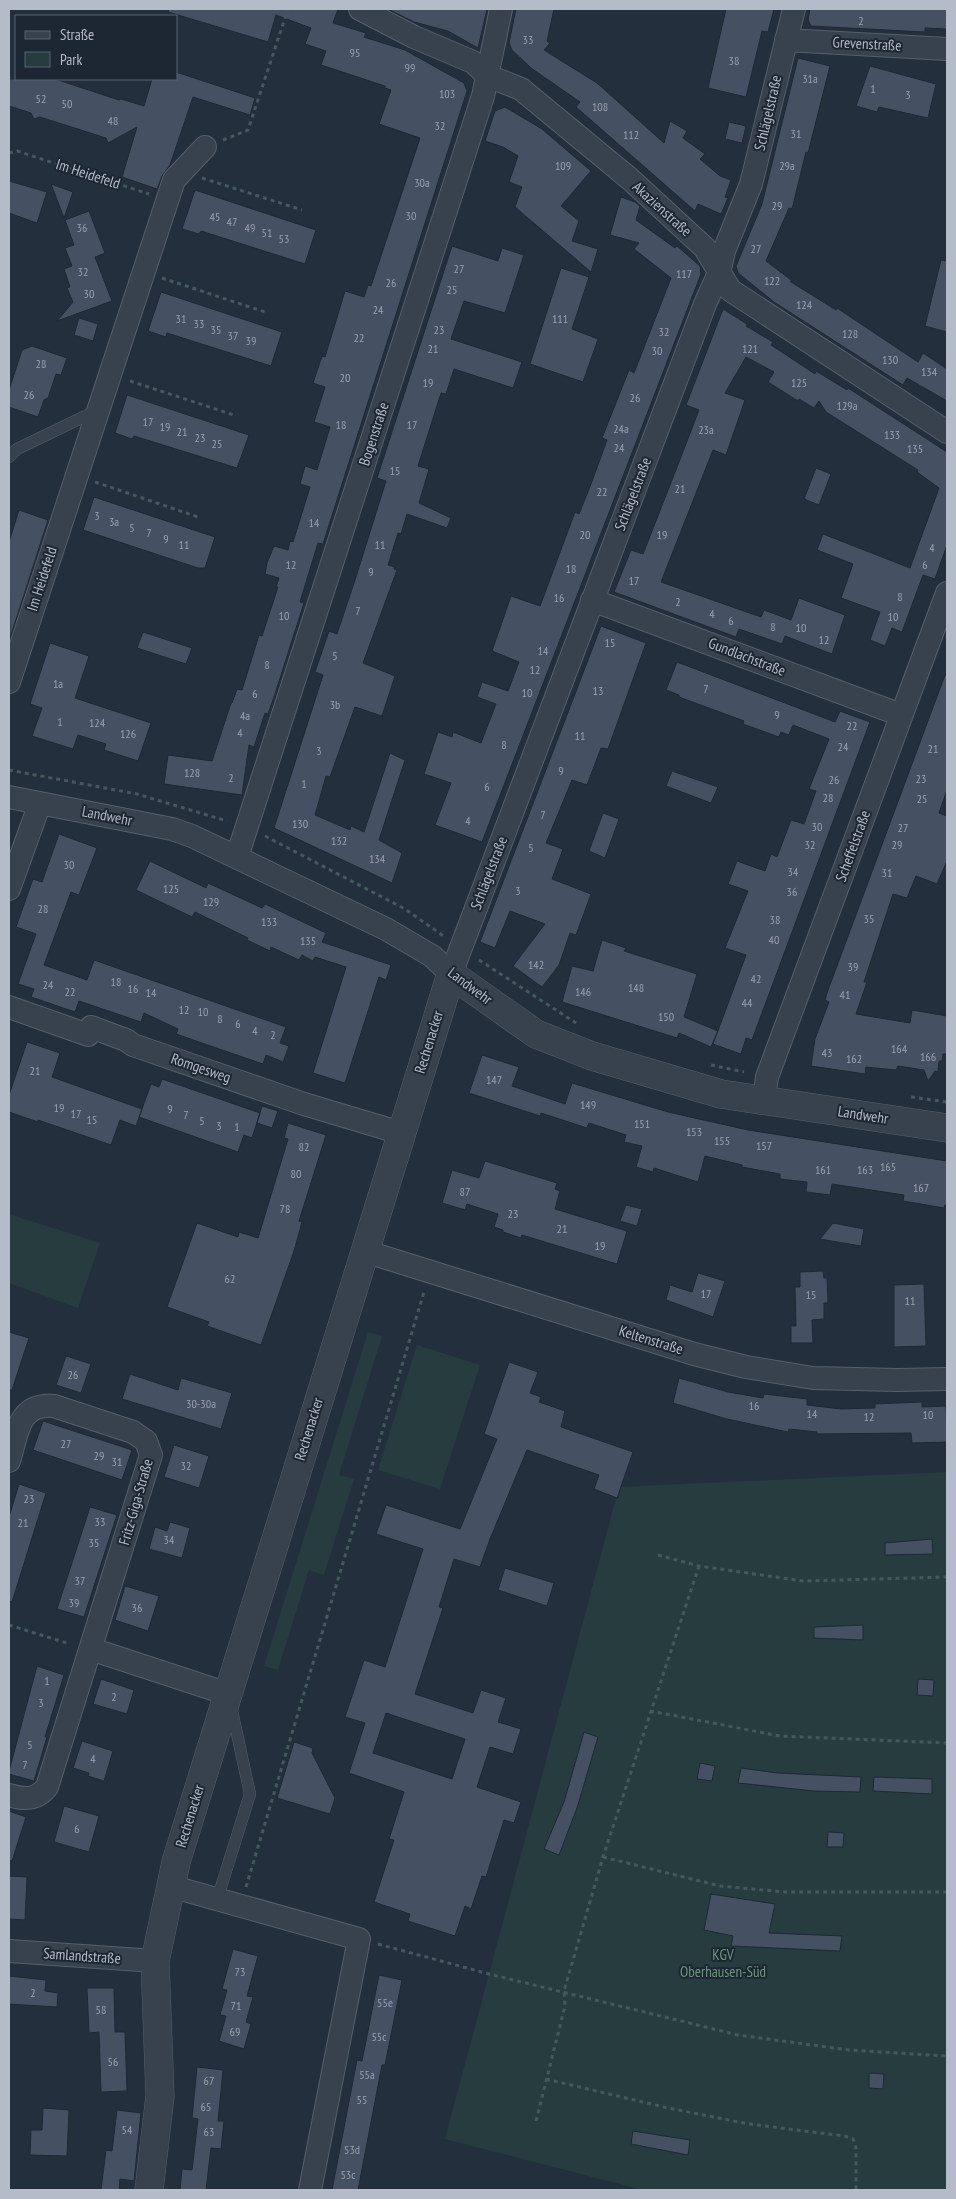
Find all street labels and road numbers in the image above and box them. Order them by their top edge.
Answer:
street label: Grevenstraße [832,32,902,55]
street label: Schlägelstraße [750,73,785,152]
street label: Im Heidefeld [54,154,123,193]
street label: Akazienstraße [629,177,696,240]
street label: Bogenstraße [354,400,393,468]
street label: Schlägelstraße [610,455,655,533]
street label: Im Heidefeld [22,544,61,613]
street label: Gundlachstraße [706,633,789,680]
street label: Landwehr [80,801,135,830]
street label: Scheffelstraße [831,808,874,884]
street label: Schlägelstraße [466,834,511,912]
street label: Landwehr [444,963,497,1009]
street label: Rechenacker [410,1007,447,1076]
street label: Romgesweg [169,1048,234,1087]
street label: Landwehr [837,1101,890,1128]
street label: Keltenstraße [617,1321,686,1358]
street label: Rechenacker [290,1394,327,1463]
street label: Fritz-Giga-Straße [114,1457,157,1547]
street label: Rechenacker [171,1781,208,1850]
street label: Samlandstraße [43,1943,121,1968]

